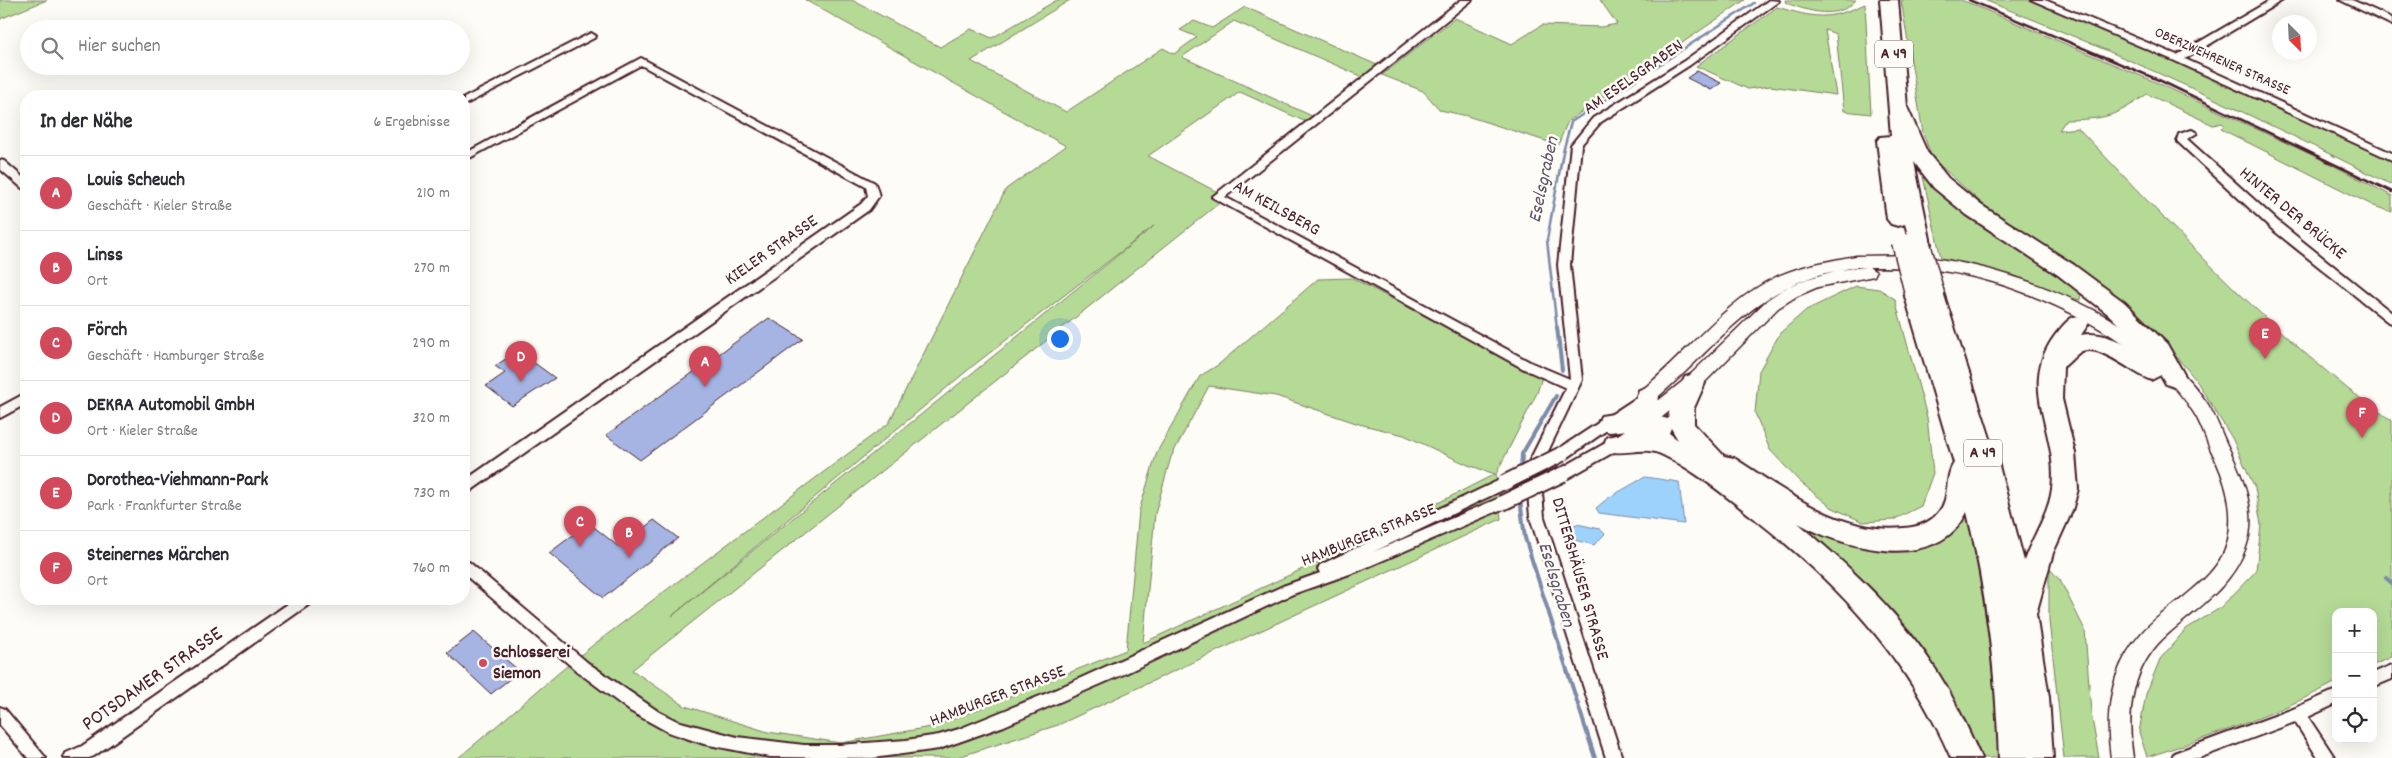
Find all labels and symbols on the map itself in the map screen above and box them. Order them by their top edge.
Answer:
north arrow [2272,15,2317,60]
street label: OBERZWEHRENER STRASSE [2150,22,2294,102]
street label: AM ESELSGRABEN [1579,34,1689,122]
road number: A 49 [1875,41,1913,68]
water label: Eselsgraben [1523,133,1568,225]
street label: HINTER DER BRÜCKE [2233,162,2351,266]
street label: AM KEILSBERG [1228,175,1324,243]
street label: KIELER STRASSE [720,210,824,292]
pin: E [2249,318,2281,359]
your location [1047,326,1073,352]
pin: D [505,341,537,382]
pin: A [689,346,721,387]
pin: F [2346,397,2378,438]
road number: A 49 [1964,439,2002,466]
street label: DITTERSHÄUSER STRASSE [1544,495,1614,663]
street label: HAMBURGER STRASSE [1298,498,1440,574]
pin: C [564,506,596,547]
pin: B [613,517,645,558]
water label: Eselsgraben [1529,539,1581,632]
street label: POTSDAMER STRASSE [76,620,230,740]
place label: Schlosserei Siemon [493,641,570,687]
marker: Schlosserei Siemon [477,657,489,669]
street label: HAMBURGER STRASSE [927,660,1069,734]

